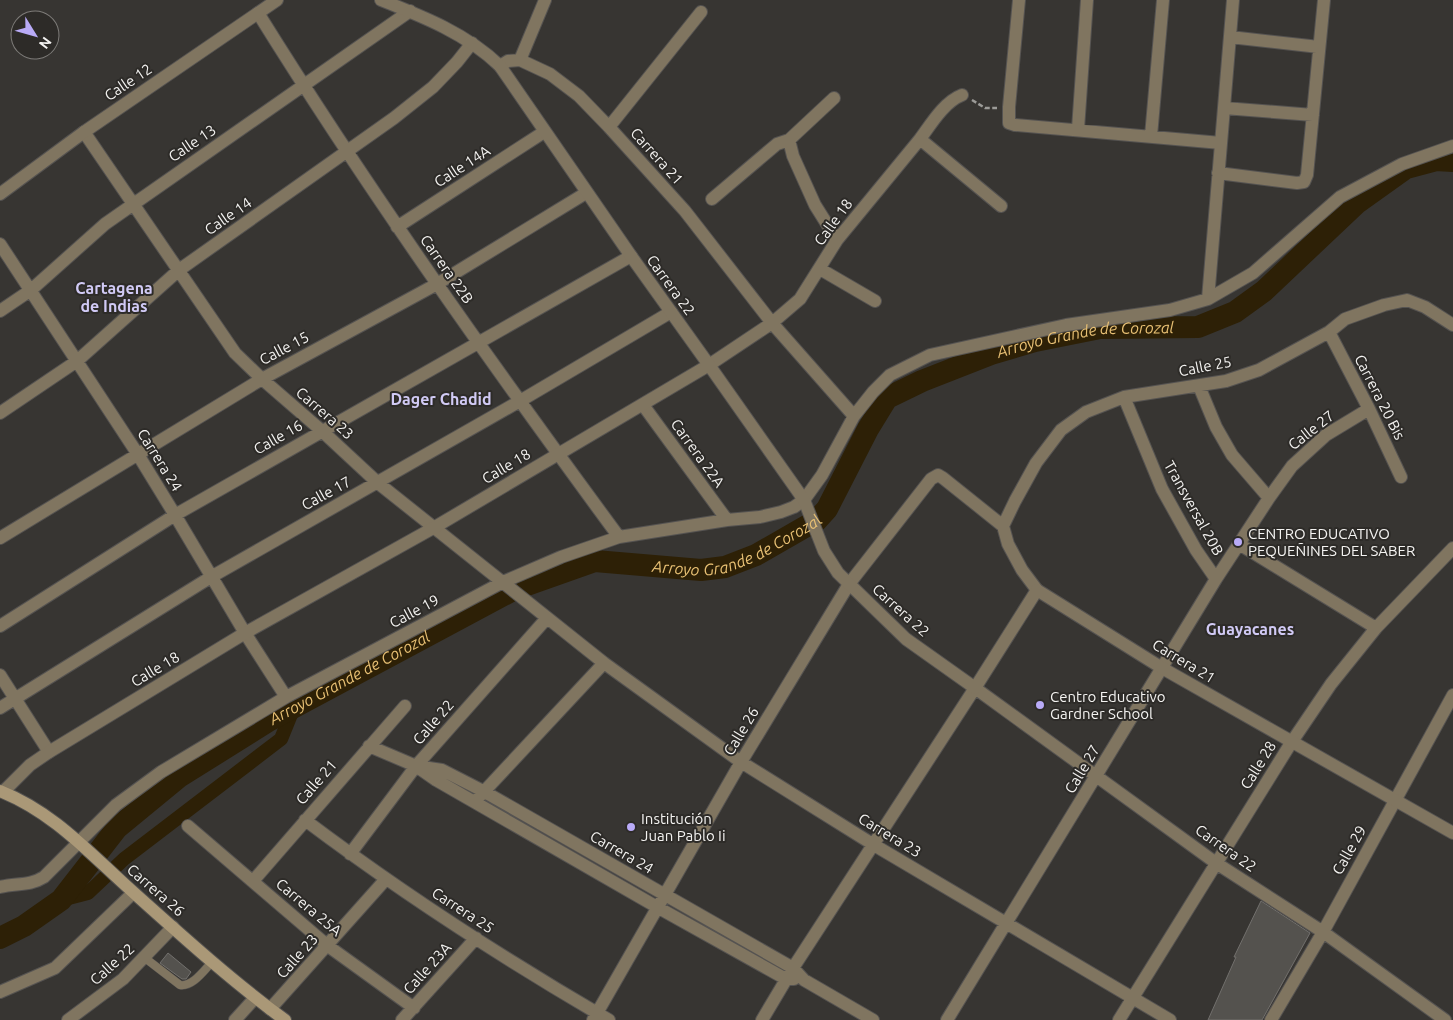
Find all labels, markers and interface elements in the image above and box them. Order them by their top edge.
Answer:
north arrow [10,10,60,60]
text: N [36,34,55,52]
street label: Calle 12 [101,60,155,104]
street label: Calle 13 [165,121,219,165]
street label: Carrera 21 [627,124,687,188]
street label: Calle 14A [431,142,493,190]
street label: Calle 14 [201,194,255,238]
street label: Calle 18 [810,195,856,249]
street label: Carrera 22B [417,231,477,307]
street label: Carrera 22 [643,252,699,318]
district label: Cartagena de Indias [75,279,153,315]
water label: Arroyo Grande de Corozal [994,318,1175,361]
street label: Calle 15 [256,328,312,368]
street label: Carrera 20 Bis [1351,352,1409,442]
street label: Calle 25 [1177,353,1233,379]
street label: Carrera 23 [293,384,357,442]
district label: Dager Chadid [390,390,492,408]
street label: Calle 27 [1285,407,1337,453]
street label: Calle 16 [251,416,305,458]
street label: Carrera 22A [668,416,729,491]
street label: Carrera 24 [134,426,186,494]
street label: Calle 18 [479,445,533,487]
street label: Transversal 20B [1161,458,1227,558]
street label: Calle 17 [299,473,353,513]
water label: Arroyo Grande de Corozal [651,511,826,579]
place label: CENTRO EDUCATIVO PEQUEÑINES DEL SABER [1248,525,1415,559]
marker: CENTRO EDUCATIVO PEQUEÑINES DEL SABER [1232,536,1244,548]
street label: Carrera 22 [869,580,933,640]
street label: Calle 19 [386,591,442,631]
district label: Guayacanes [1206,620,1294,638]
water label: Arroyo Grande de Corozal [265,627,433,728]
street label: Carrera 21 [1149,636,1219,686]
street label: Calle 18 [128,648,182,690]
place label: Centro Educativo Gardner School [1050,688,1166,722]
street label: Calle 22 [409,696,457,748]
marker: Centro Educativo Gardner School [1034,699,1046,711]
street label: Calle 26 [720,704,762,758]
street label: Calle 28 [1237,738,1279,792]
street label: Calle 27 [1061,742,1103,796]
street label: Calle 21 [292,756,340,808]
place label: Institución Juan Pablo Ii [641,810,726,844]
street label: Carrera 23 [855,810,925,860]
marker: Institución Juan Pablo Ii [625,821,637,833]
street label: Carrera 22 [1192,821,1260,875]
street label: Calle 29 [1329,823,1369,877]
street label: Carrera 24 [587,827,657,877]
street label: Carrera 26 [124,861,188,919]
street label: Carrera 25A [273,875,345,939]
street label: Carrera 25 [429,884,497,936]
street label: Calle 23 [273,930,321,982]
street label: Calle 23A [400,939,455,997]
street label: Calle 22 [86,940,138,988]

